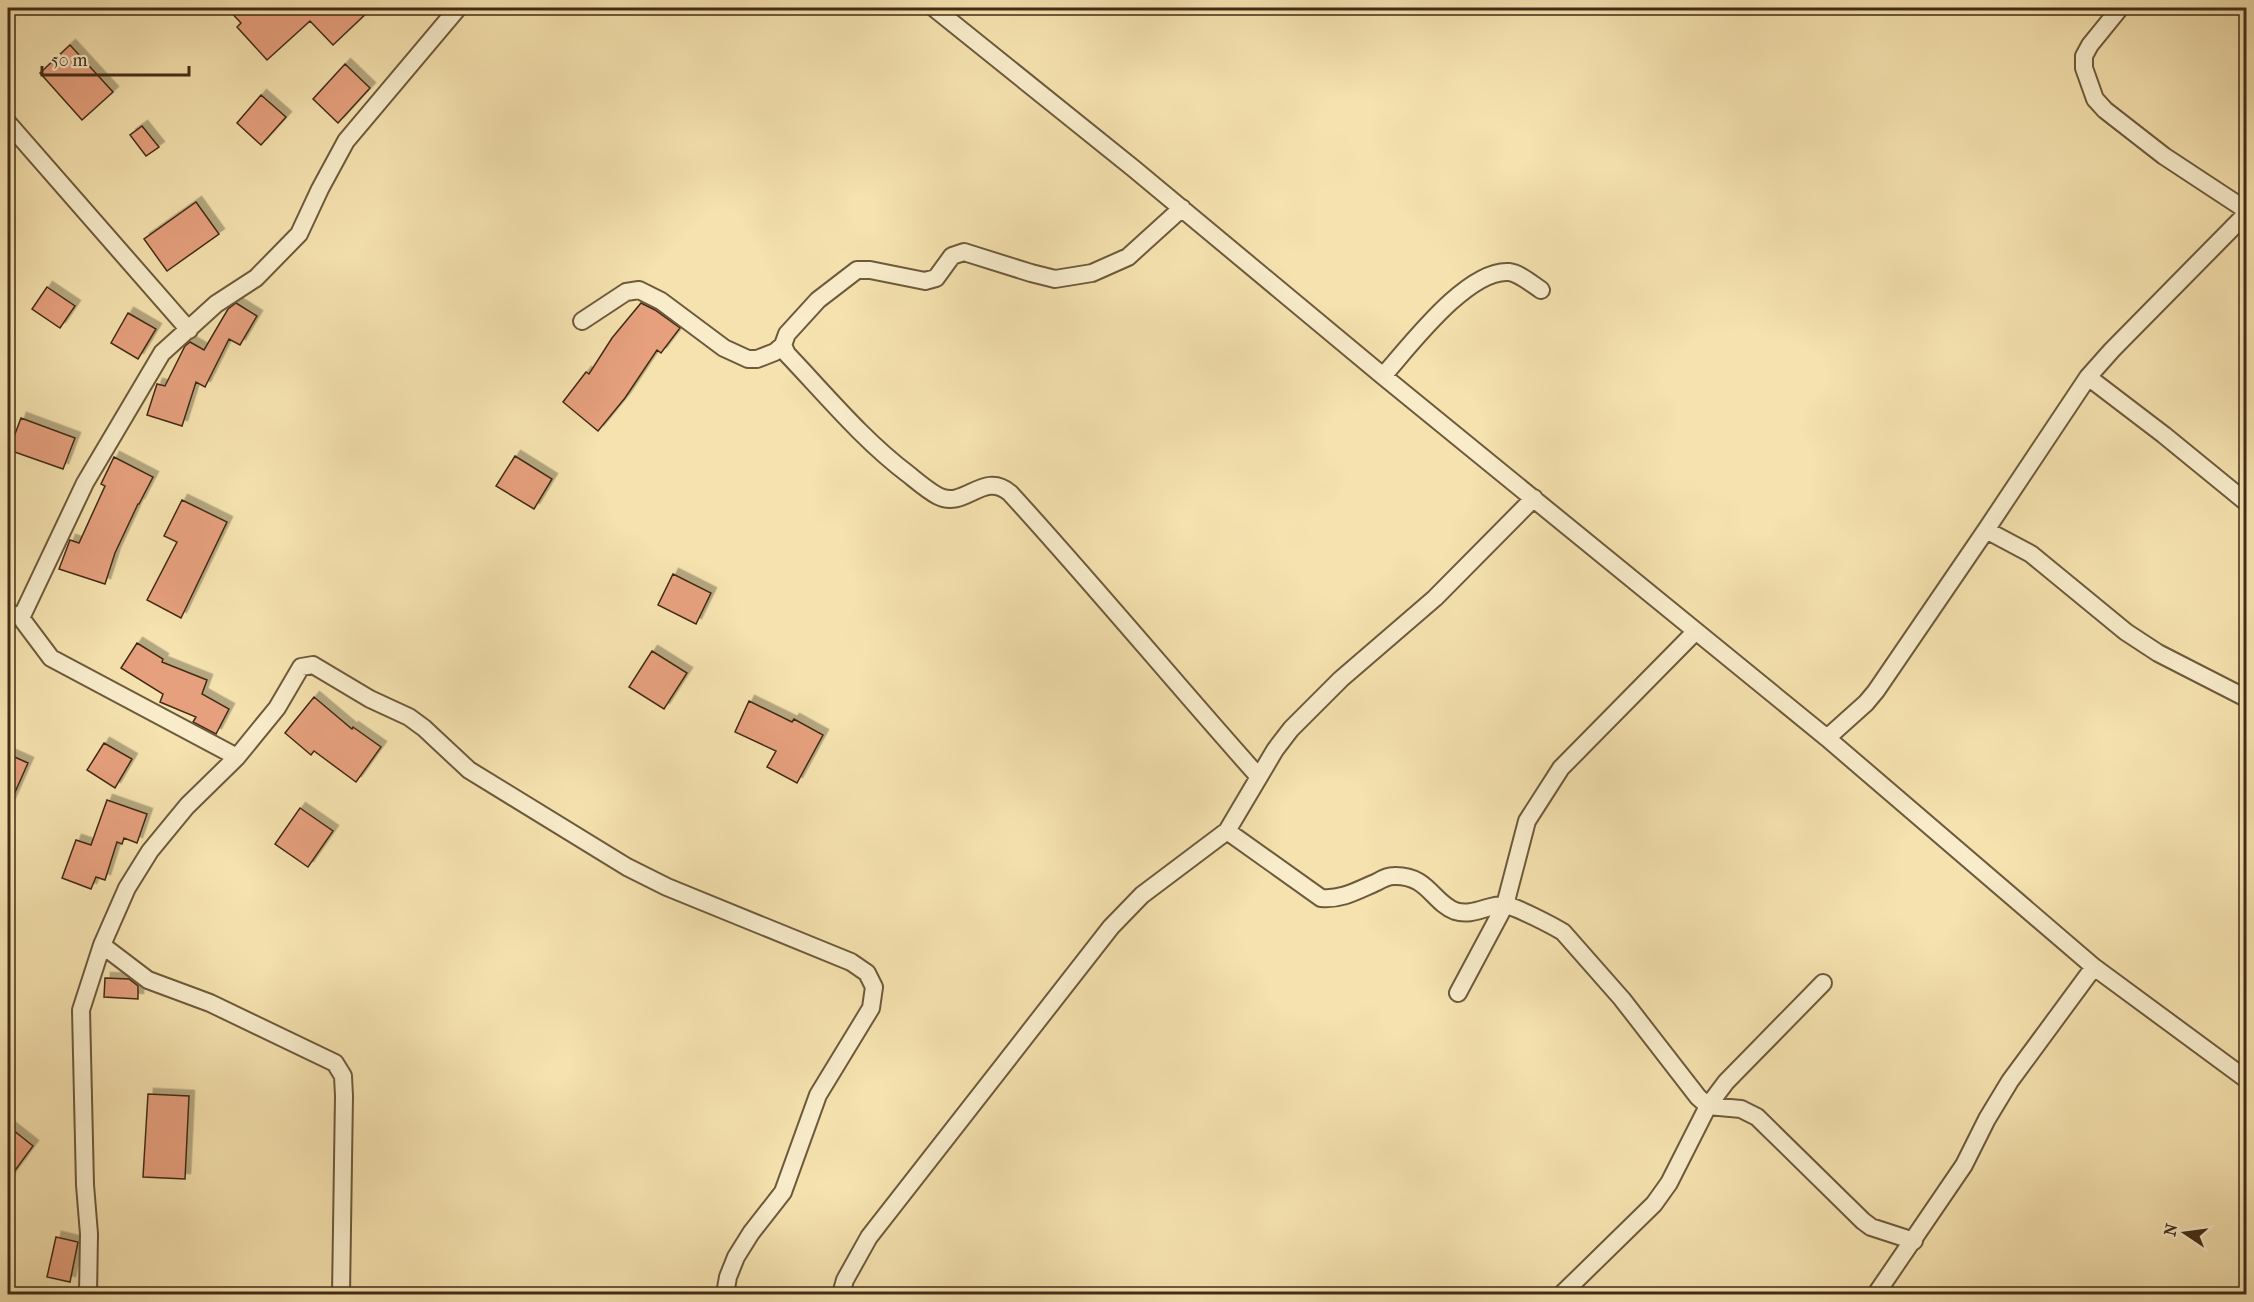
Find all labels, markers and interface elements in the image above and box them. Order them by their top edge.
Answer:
scale bar [42,39,189,77]
text: 50 m [51,50,88,71]
north arrow [2155,1203,2215,1263]
text: N [2160,1221,2182,1238]

